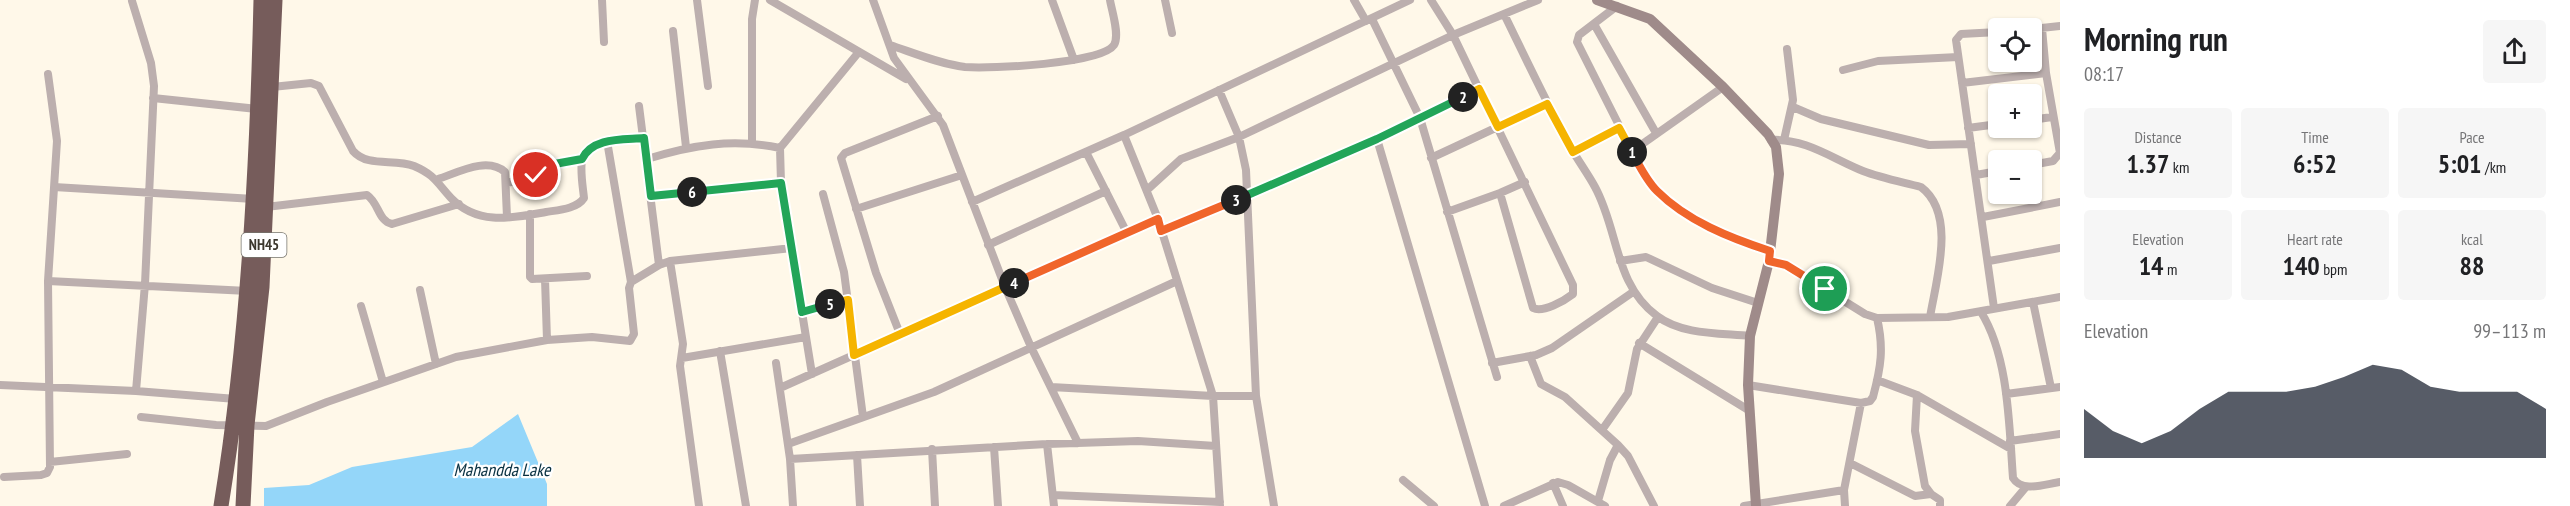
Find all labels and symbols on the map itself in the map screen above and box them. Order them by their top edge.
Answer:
pin: 2 [1448,82,1478,112]
pin: 1 [1617,137,1647,167]
pin [510,149,561,200]
pin: 6 [677,177,707,207]
pin: 3 [1221,185,1251,215]
road number: NH45 [242,233,286,257]
pin [1799,263,1850,314]
pin: 4 [999,268,1029,298]
pin: 5 [815,289,845,319]
water label: Mahandda Lake [454,458,552,481]

